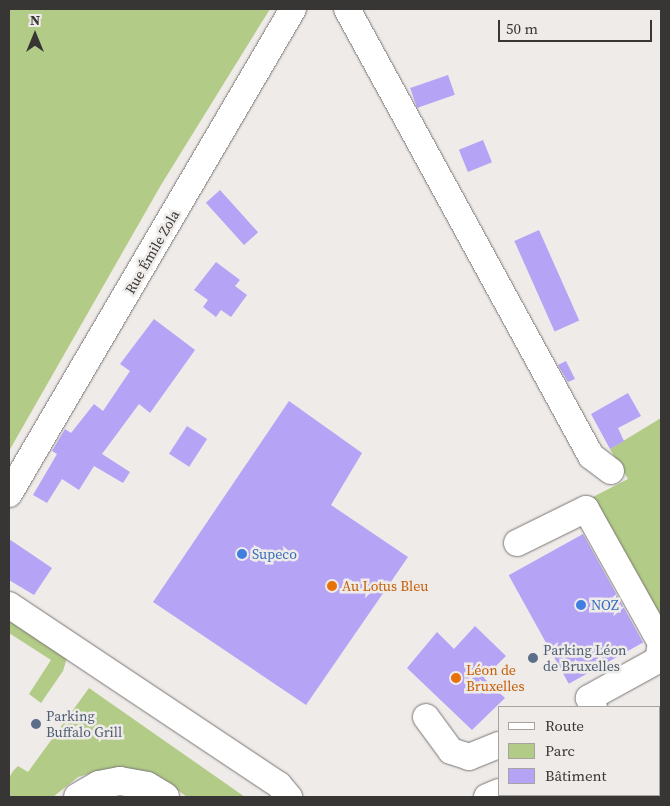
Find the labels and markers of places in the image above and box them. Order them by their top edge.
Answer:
place label: Supeco [252,546,297,562]
marker: Supeco [236,548,248,560]
place label: Au Lotus Bleu [342,578,429,594]
marker: Au Lotus Bleu [326,580,338,592]
place label: NOZ [591,597,619,613]
marker: NOZ [575,599,587,611]
place label: Parking Léon de Bruxelles [543,642,627,674]
marker: Parking Léon de Bruxelles [527,652,539,664]
place label: Léon de Bruxelles [466,662,525,694]
marker: Léon de Bruxelles [450,672,462,684]
place label: Parking Buffalo Grill [46,708,122,740]
marker: Parking Buffalo Grill [30,718,42,730]

